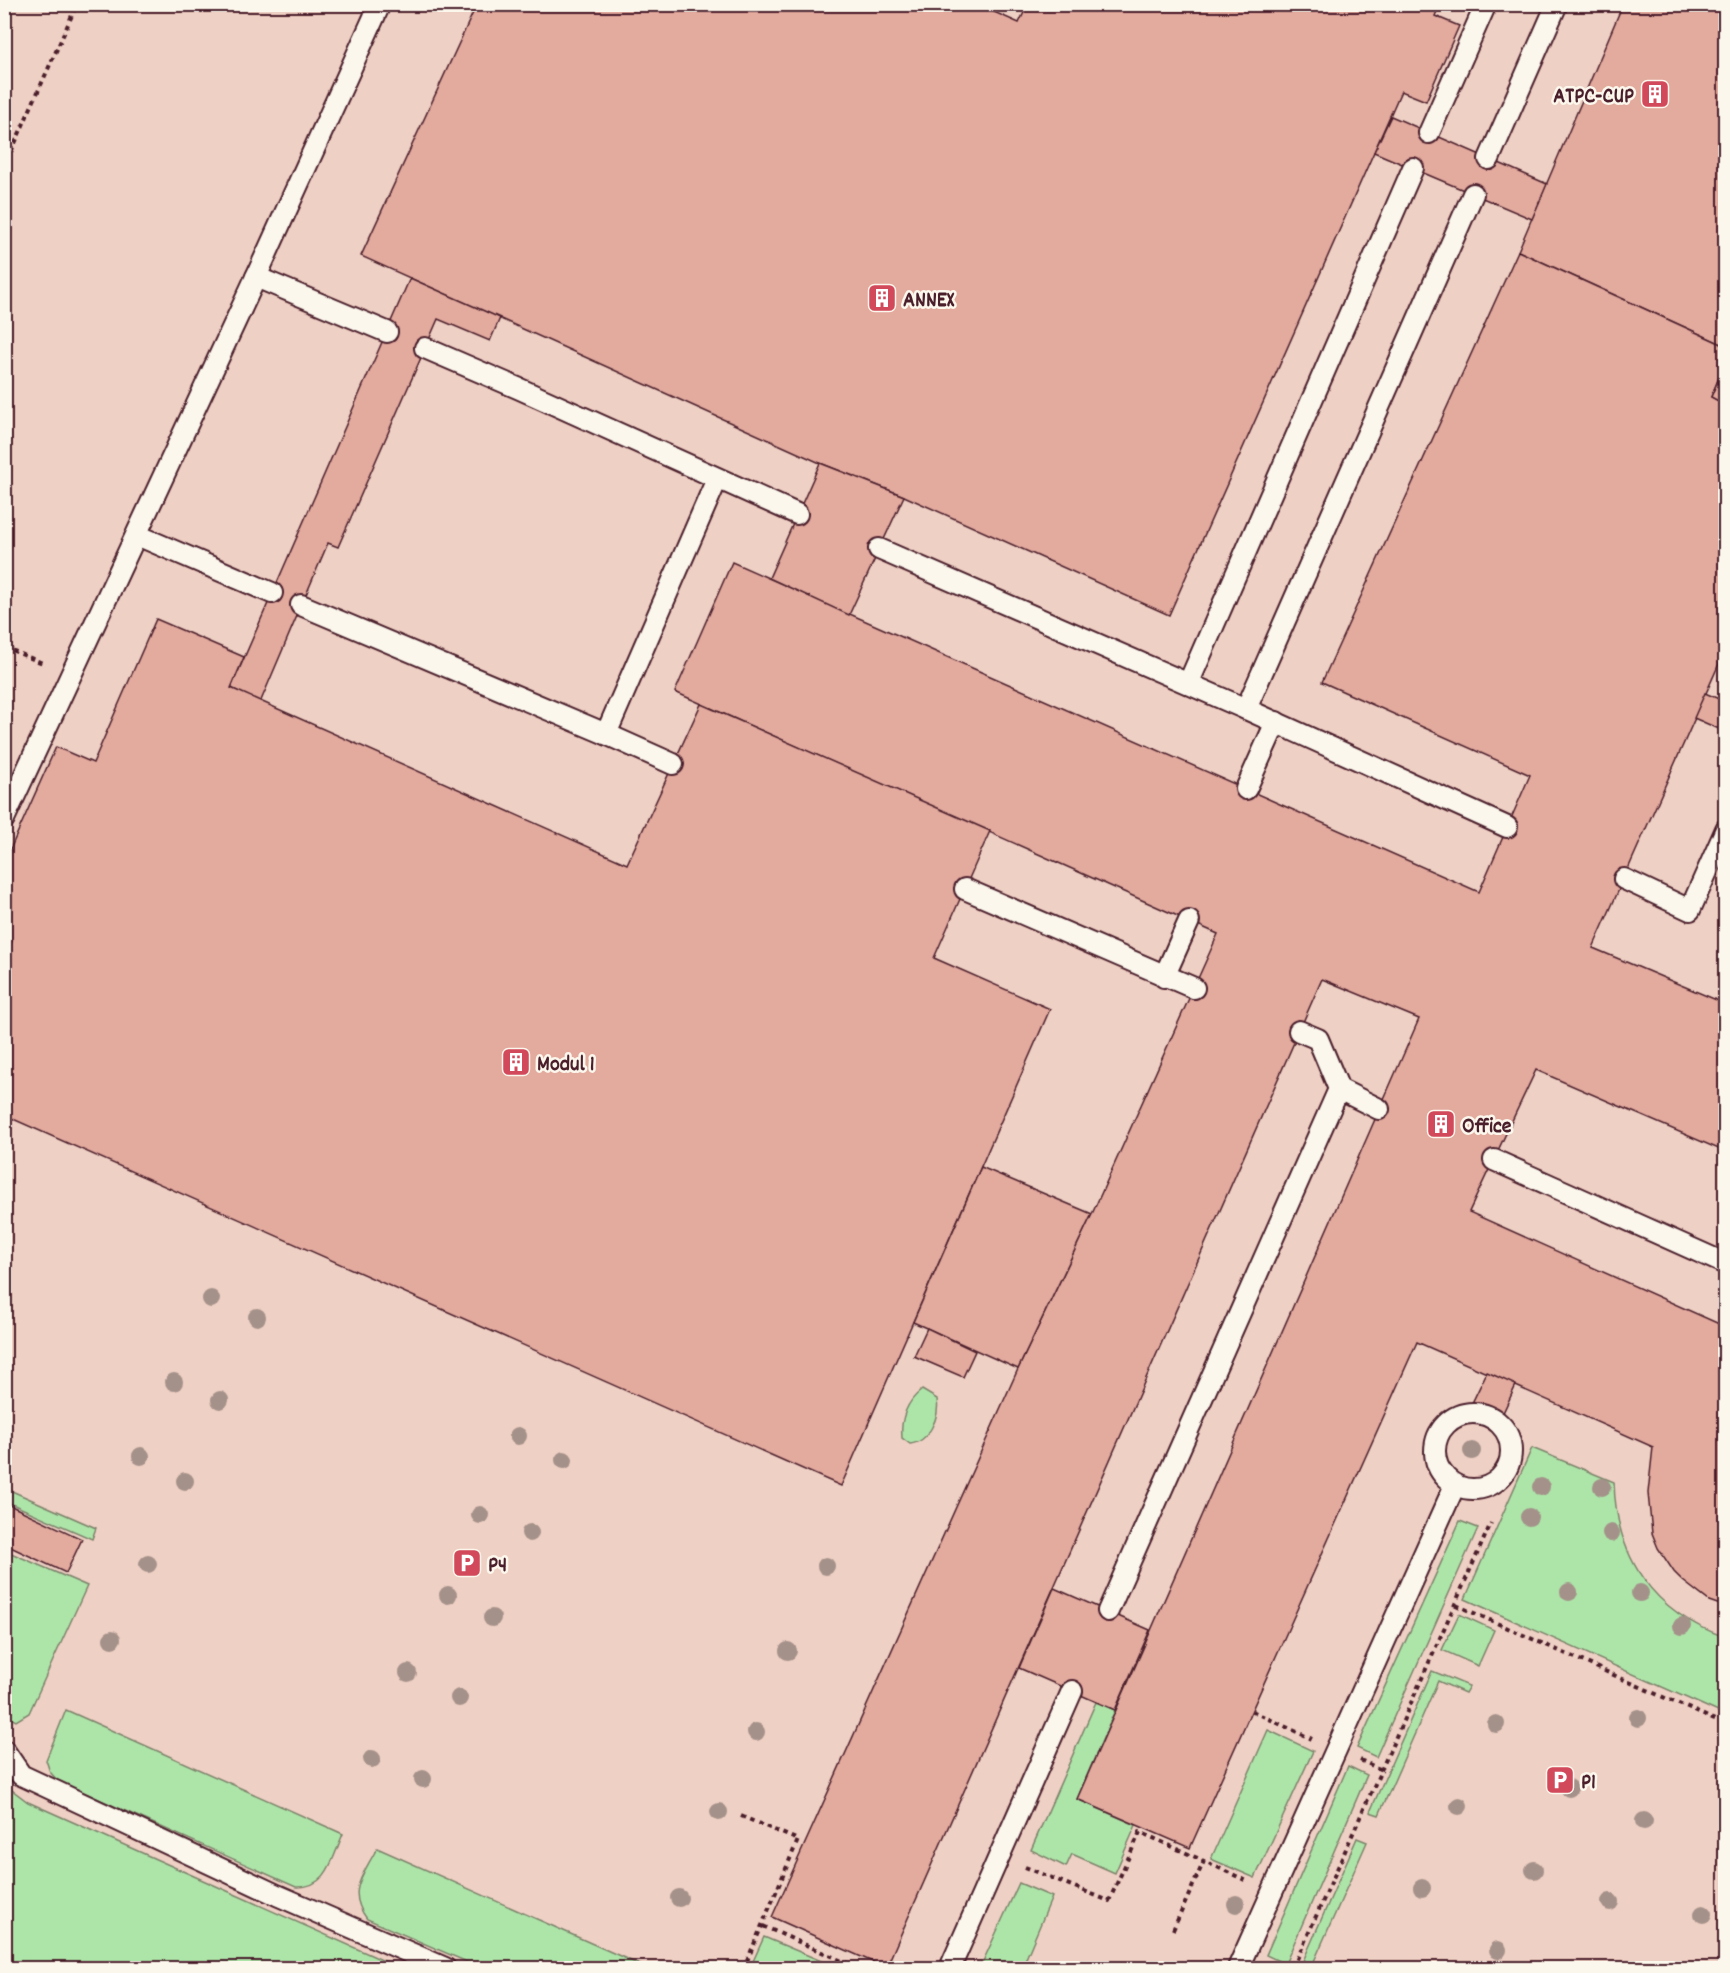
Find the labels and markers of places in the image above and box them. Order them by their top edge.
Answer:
building icon: ATPC-CUP [1639,78,1671,110]
place label: ATPC-CUP [1553,82,1634,113]
building icon: ANNEX [866,282,898,314]
place label: ANNEX [903,286,955,317]
building icon: Modul 1 [500,1046,532,1078]
place label: Modul 1 [537,1050,595,1081]
building icon: Office [1425,1108,1457,1140]
place label: Office [1462,1112,1512,1143]
parking icon: P4 [451,1547,483,1579]
place label: P4 [488,1551,507,1582]
parking icon: P1 [1544,1764,1576,1796]
place label: P1 [1581,1768,1596,1799]

